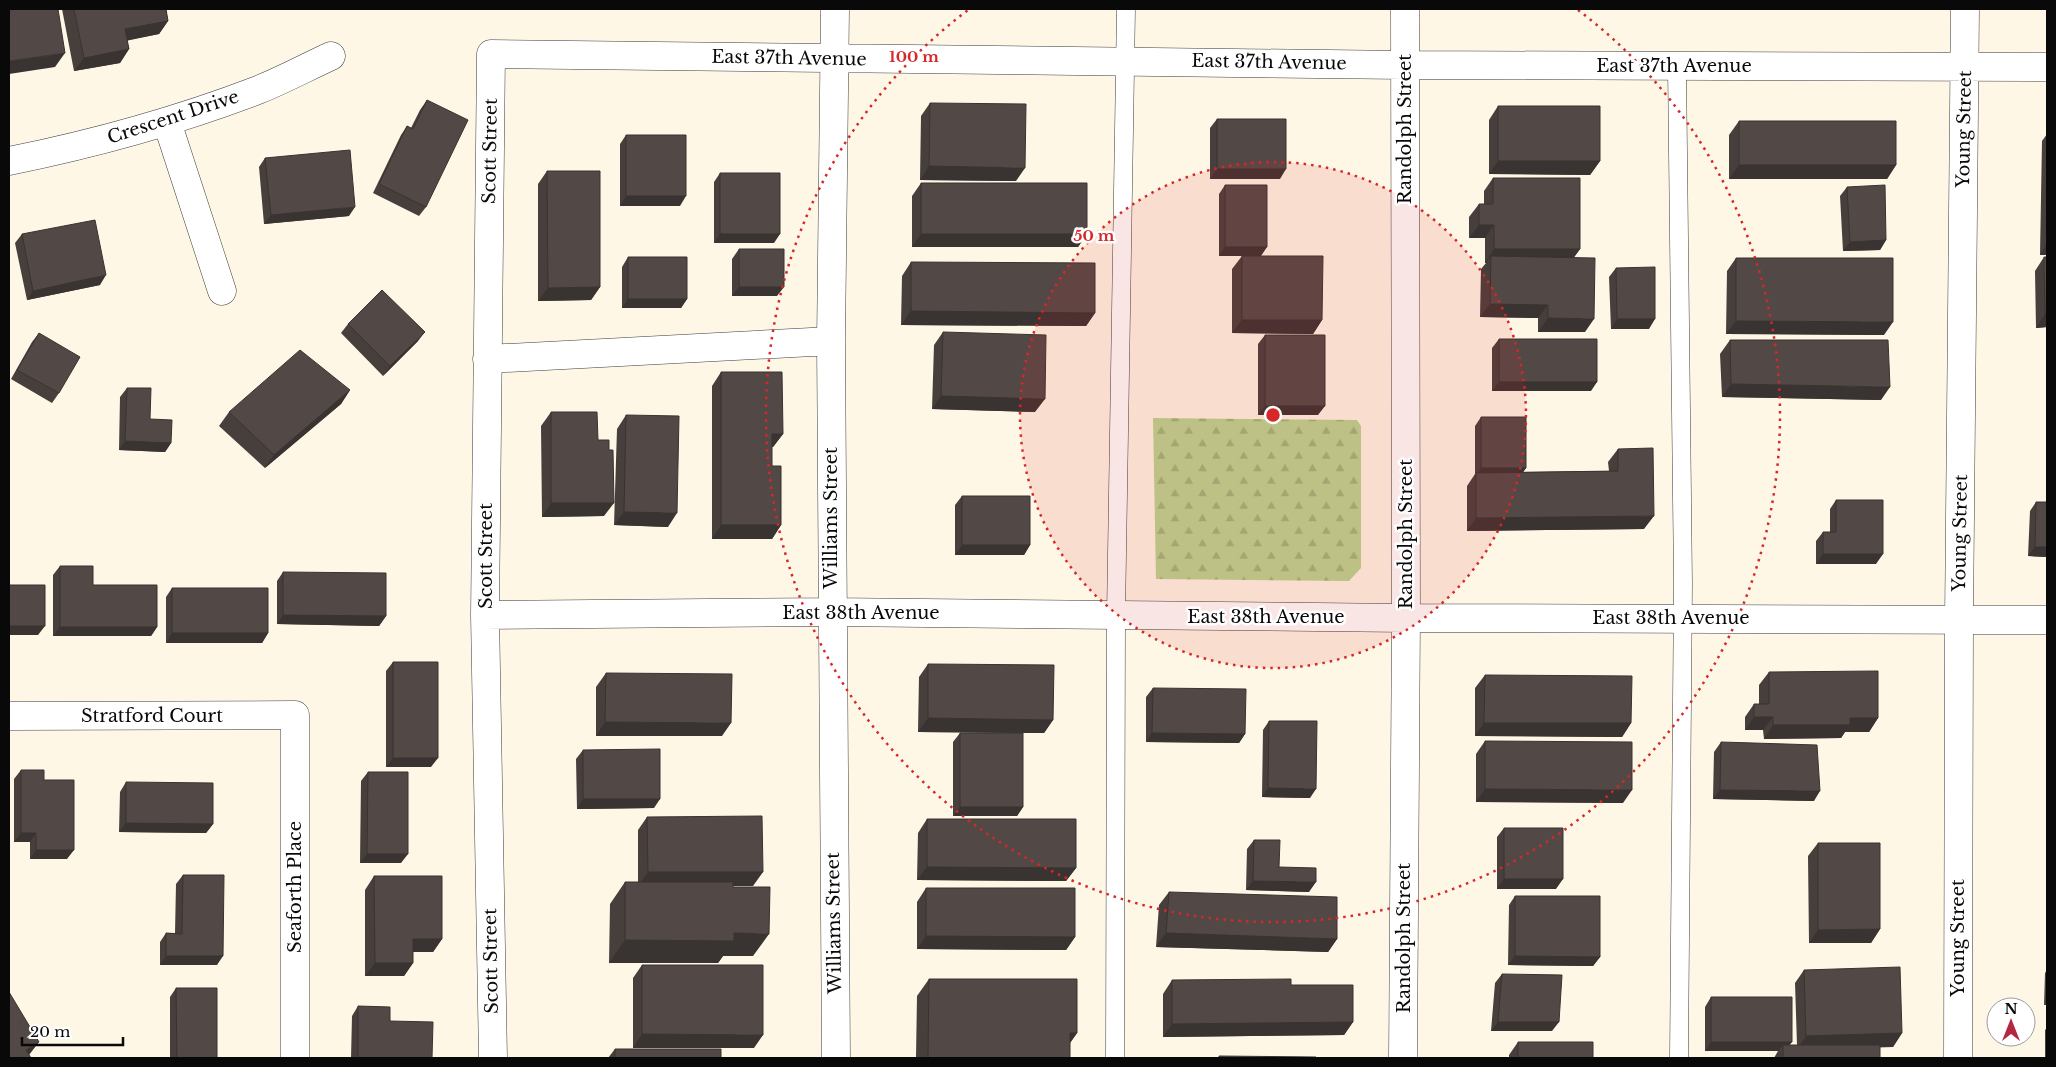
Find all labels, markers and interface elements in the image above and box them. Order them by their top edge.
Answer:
street label: East 37th Avenue [711,46,867,70]
text: 100 m [889,47,939,66]
street label: East 37th Avenue [1191,50,1347,74]
street label: Randolph Street [1394,54,1416,204]
street label: East 37th Avenue [1596,55,1752,77]
street label: Young Street [1952,70,1976,189]
street label: Crescent Drive [104,85,242,149]
street label: Scott Street [478,98,502,204]
text: 50 m [1074,226,1115,245]
centre of rings [1264,406,1282,424]
street label: Williams Street [820,447,842,590]
street label: Randolph Street [1395,459,1417,609]
street label: Young Street [1948,474,1972,593]
street label: Scott Street [475,503,497,609]
street label: East 38th Avenue [782,602,940,624]
street label: East 38th Avenue [1187,606,1345,628]
street label: East 38th Avenue [1592,607,1750,629]
street label: Stratford Court [81,705,223,727]
street label: Seaforth Place [284,821,306,953]
street label: Williams Street [822,852,846,995]
street label: Randolph Street [1393,863,1415,1013]
street label: Young Street [1947,879,1969,998]
street label: Scott Street [479,908,503,1014]
north arrow [1986,997,2036,1047]
text: N [2004,1000,2018,1018]
scale bar [22,1014,124,1046]
text: 20 m [30,1022,70,1041]

